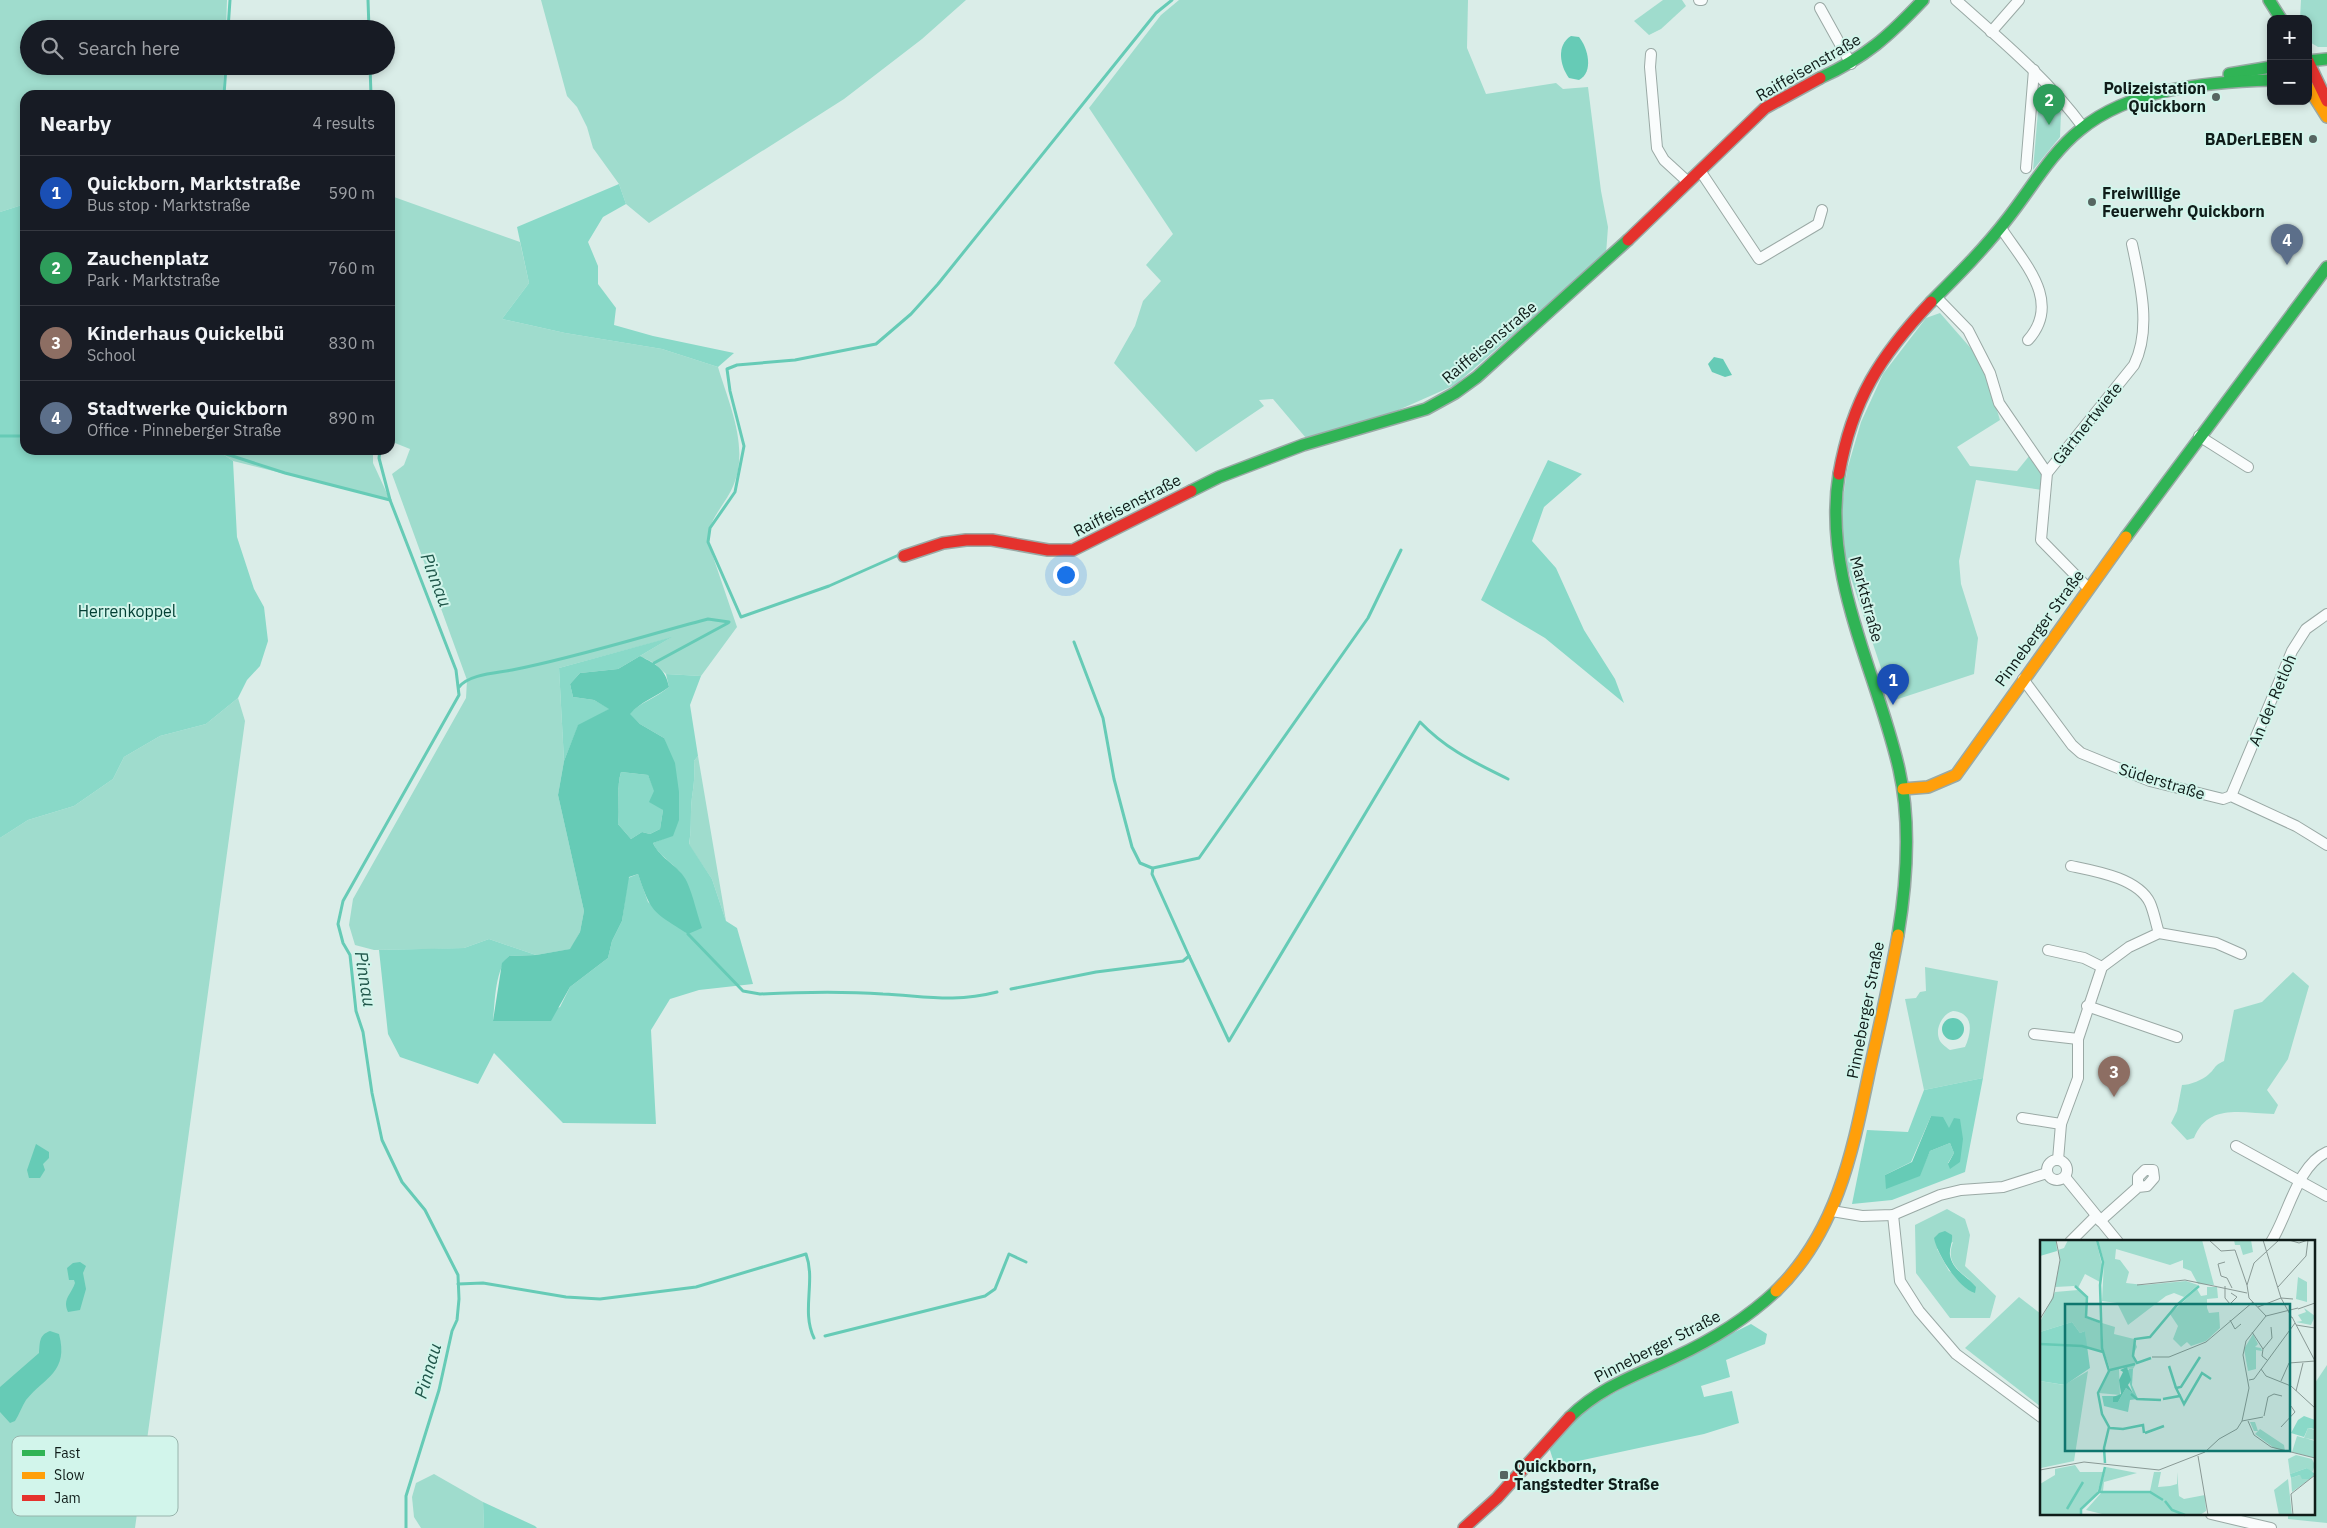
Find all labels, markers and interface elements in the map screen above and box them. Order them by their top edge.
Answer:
map controls [2267,15,2312,105]
button: + [2267,15,2312,60]
search box [20,20,395,75]
street label: Raiffeisenstraße [1752,29,1864,105]
icon: search [38,34,66,62]
text: Search here [78,36,180,60]
button: − [2267,60,2312,105]
place label: Polizeistation Quickborn [2103,78,2206,116]
pin: 2 [2033,84,2065,125]
marker: Polizeistation Quickborn [2210,91,2222,103]
text: Nearby [40,109,111,137]
text: 4 results [312,113,375,133]
place label: BADerLEBEN [2205,129,2303,149]
marker: BADerLEBEN [2307,133,2319,145]
text: Quickborn, Marktstraße [87,171,301,195]
text: 1 [51,183,61,203]
text: 590 m [328,183,375,203]
place label: Freiwillige Feuerwehr Quickborn [2102,183,2265,221]
text: Bus stop · Marktstraße [87,195,250,215]
marker: Freiwillige Feuerwehr Quickborn [2086,196,2098,208]
pin: 4 [2271,224,2303,265]
text: Zauchenplatz [87,246,209,270]
text: 2 [51,258,61,278]
text: 760 m [328,258,375,278]
text: Park · Marktstraße [87,270,220,290]
street label: Raiffeisenstraße [1437,296,1541,388]
text: Kinderhaus Quickelbü [87,321,284,345]
text: 3 [51,333,61,353]
text: 830 m [328,333,375,353]
text: School [87,345,136,365]
street label: Gärtnertwiete [2048,378,2126,468]
text: Stadtwerke Quickborn [87,396,288,420]
text: 4 [51,408,61,428]
text: 890 m [328,408,375,428]
text: Office · Pinneberger Straße [87,420,281,440]
street label: Raiffeisenstraße [1070,469,1184,541]
water label: Pinnau [416,549,457,610]
street label: Marktstraße [1846,554,1888,644]
your location [1053,562,1079,588]
street label: Pinneberger Straße [1990,566,2088,690]
park label: Herrenkoppel [78,601,176,621]
street label: An der Retloh [2244,651,2300,749]
pin: 1 [1877,664,1909,705]
street label: Süderstraße [2117,758,2208,804]
street label: Pinneberger Straße [1842,940,1888,1080]
water label: Pinnau [350,949,381,1009]
pin: 3 [2098,1056,2130,1097]
inset map [2040,1240,2314,1516]
street label: Pinneberger Straße [1590,1305,1724,1387]
water label: Pinnau [409,1341,446,1401]
legend [12,1436,178,1516]
text: Fast [54,1444,80,1462]
place label: Quickborn, Tangstedter Straße [1514,1456,1659,1494]
text: Slow [54,1466,85,1484]
marker: Quickborn, Tangstedter Straße [1498,1469,1510,1481]
text: Jam [54,1489,81,1507]

